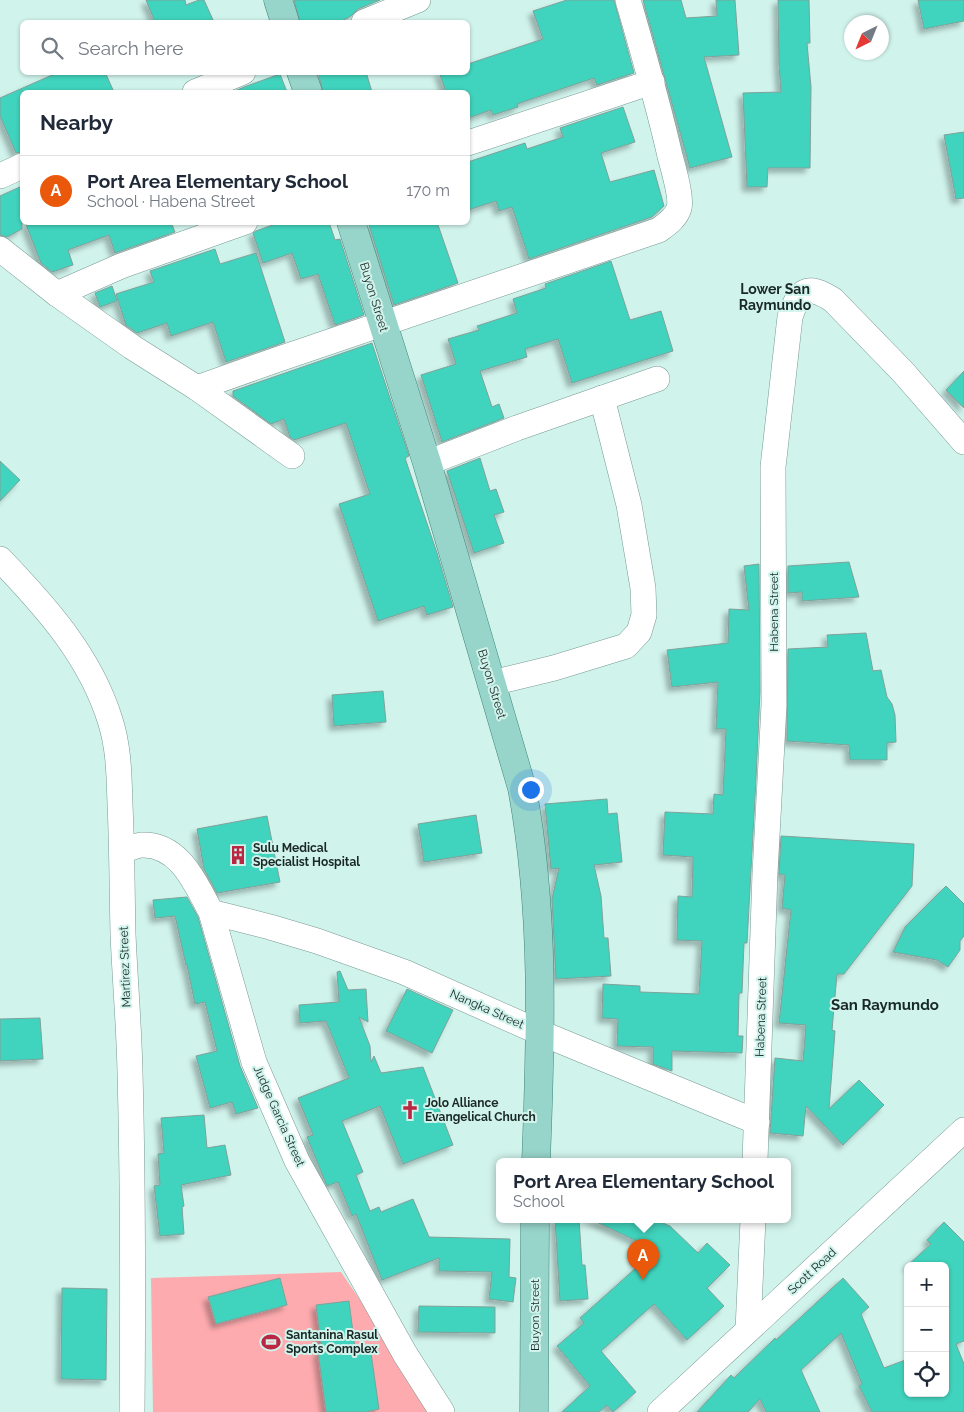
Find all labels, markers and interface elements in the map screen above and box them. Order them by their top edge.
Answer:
north arrow [844,15,889,60]
search box [20,20,470,75]
icon: search [38,34,66,62]
text: Search here [78,37,184,59]
text: Nearby [40,110,113,135]
text: Port Area Elementary School [87,170,348,192]
text: A [51,181,61,200]
text: 170 m [406,181,450,200]
text: School · Habena Street [87,192,255,211]
street label: Buyon Street [357,261,391,333]
district label: Lower San Raymundo [739,281,812,313]
street label: Habena Street [767,572,781,652]
street label: Buyon Street [475,648,509,720]
your location [518,777,544,803]
place label: Sulu Medical Specialist Hospital [253,841,360,869]
building icon: Sulu Medical Specialist Hospital [227,844,249,866]
street label: Martirez Street [117,926,133,1008]
street label: Habena Street [753,977,769,1057]
street label: Nangka Street [448,986,526,1032]
district label: San Raymundo [831,996,939,1014]
street label: Judge Garcia Street [250,1063,308,1169]
place label: Jolo Alliance Evangelical Church [425,1096,536,1124]
church icon: Jolo Alliance Evangelical Church [399,1099,421,1121]
popup [496,1158,791,1223]
text: Port Area Elementary School [513,1170,774,1192]
text: School [513,1192,564,1211]
pin: A [627,1239,659,1280]
street label: Scott Road [785,1245,839,1297]
map controls [904,1262,949,1397]
button: + [904,1262,949,1307]
street label: Buyon Street [528,1279,542,1351]
button: − [904,1307,949,1352]
place label: Santanina Rasul Sports Complex [286,1328,378,1356]
sports icon: Santanina Rasul Sports Complex [260,1331,282,1353]
button: locate [904,1352,949,1397]

